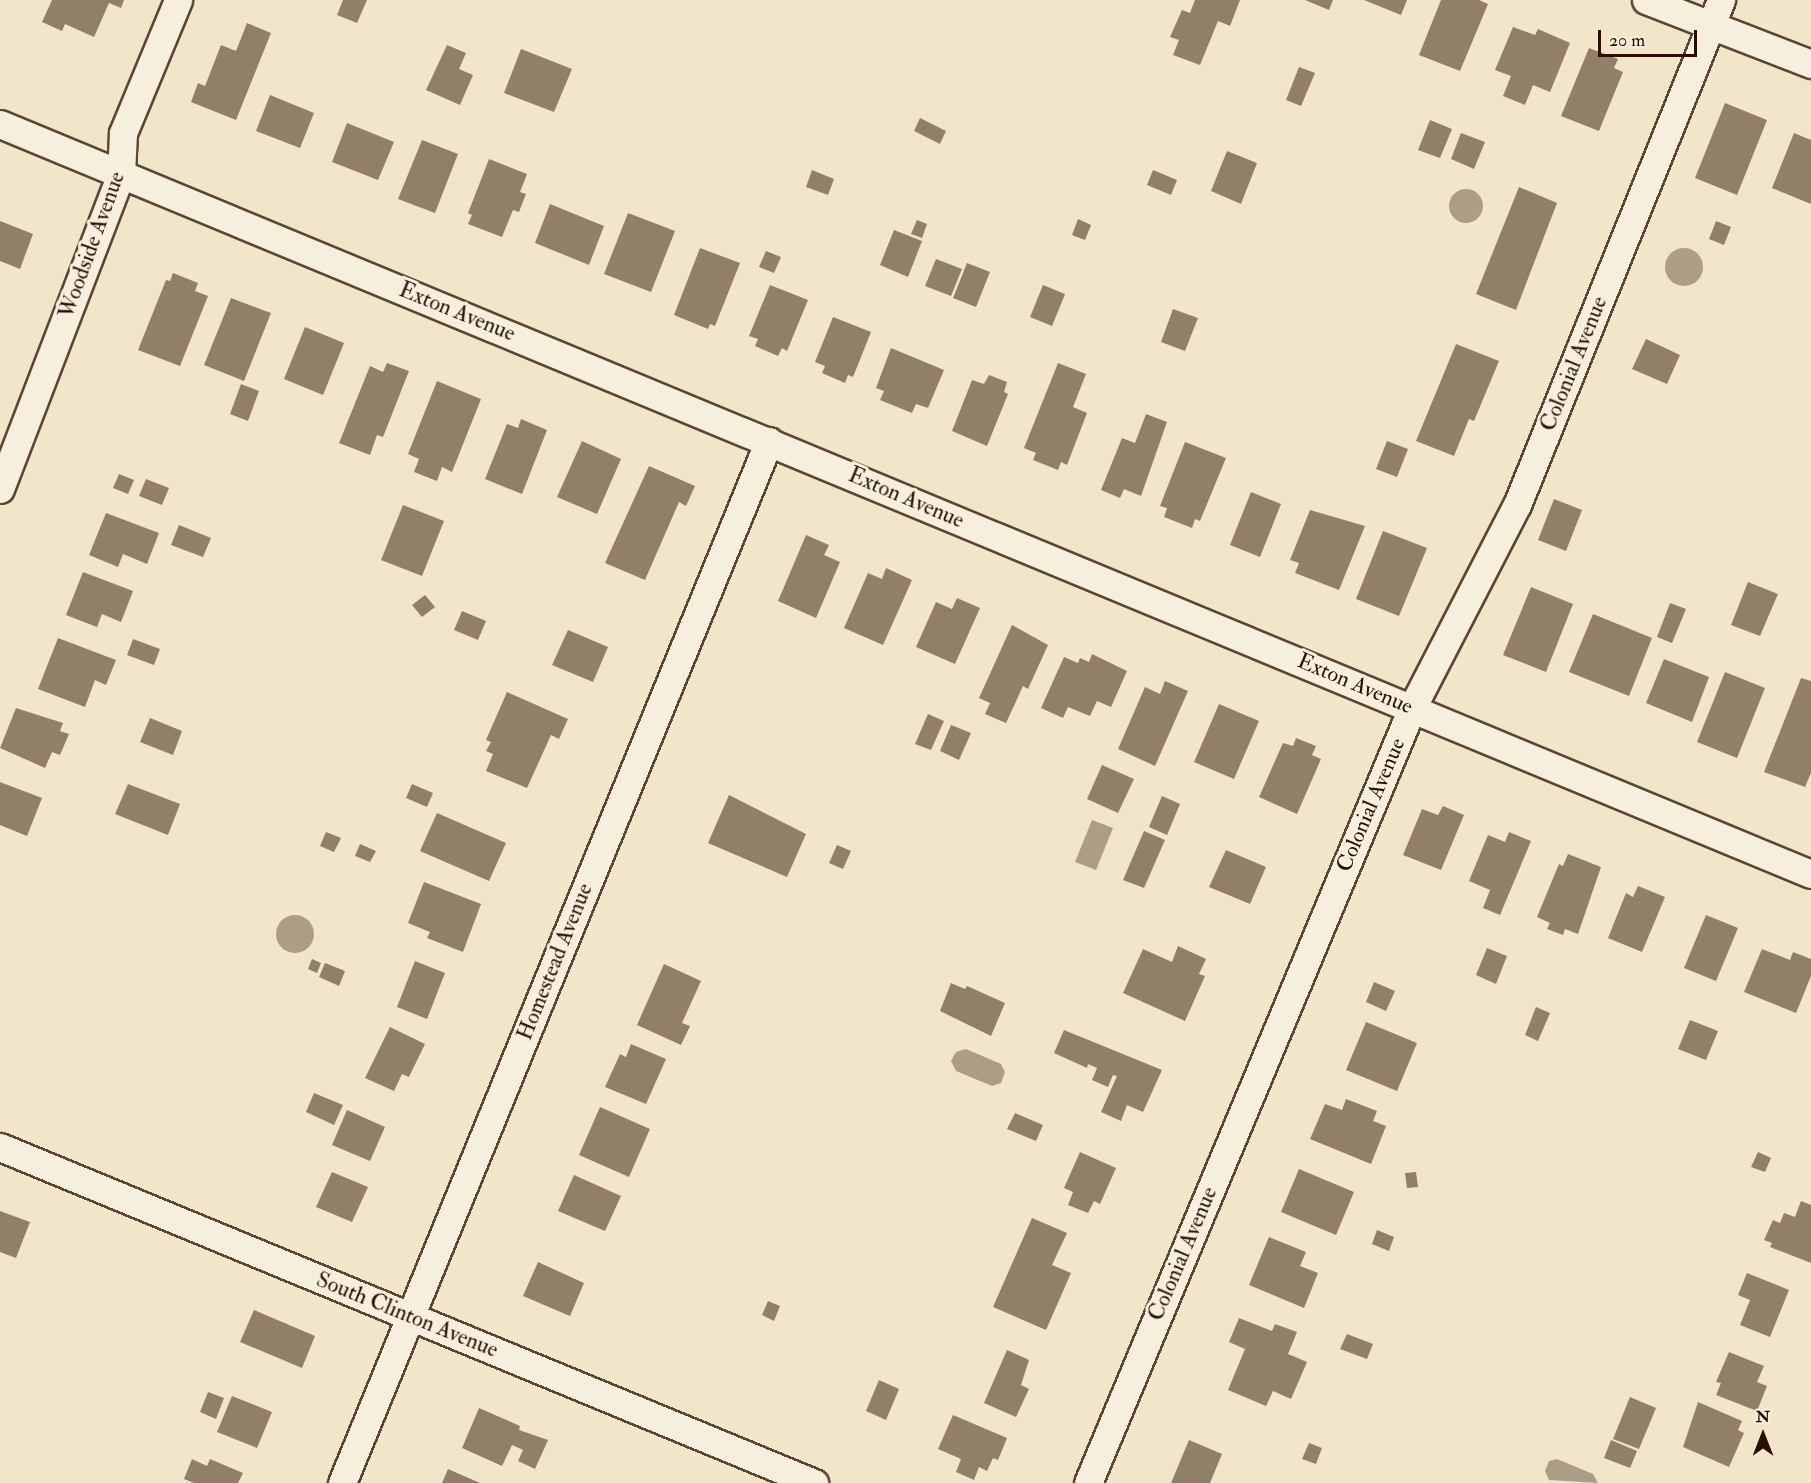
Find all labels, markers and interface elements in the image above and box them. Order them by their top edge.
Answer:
scale bar [1601,18,1700,56]
text: 20 m [1609,29,1645,52]
street label: Woodside Avenue [53,168,131,322]
street label: Exton Avenue [395,277,519,347]
street label: Colonial Avenue [1535,293,1613,435]
street label: Exton Avenue [844,462,968,534]
street label: Exton Avenue [1293,648,1417,720]
street label: Colonial Avenue [1331,734,1411,876]
street label: Homestead Avenue [512,880,598,1044]
street label: Colonial Avenue [1143,1183,1223,1325]
street label: South Clinton Avenue [312,1267,502,1363]
north arrow [1733,1405,1793,1465]
text: N [1756,1407,1770,1427]

